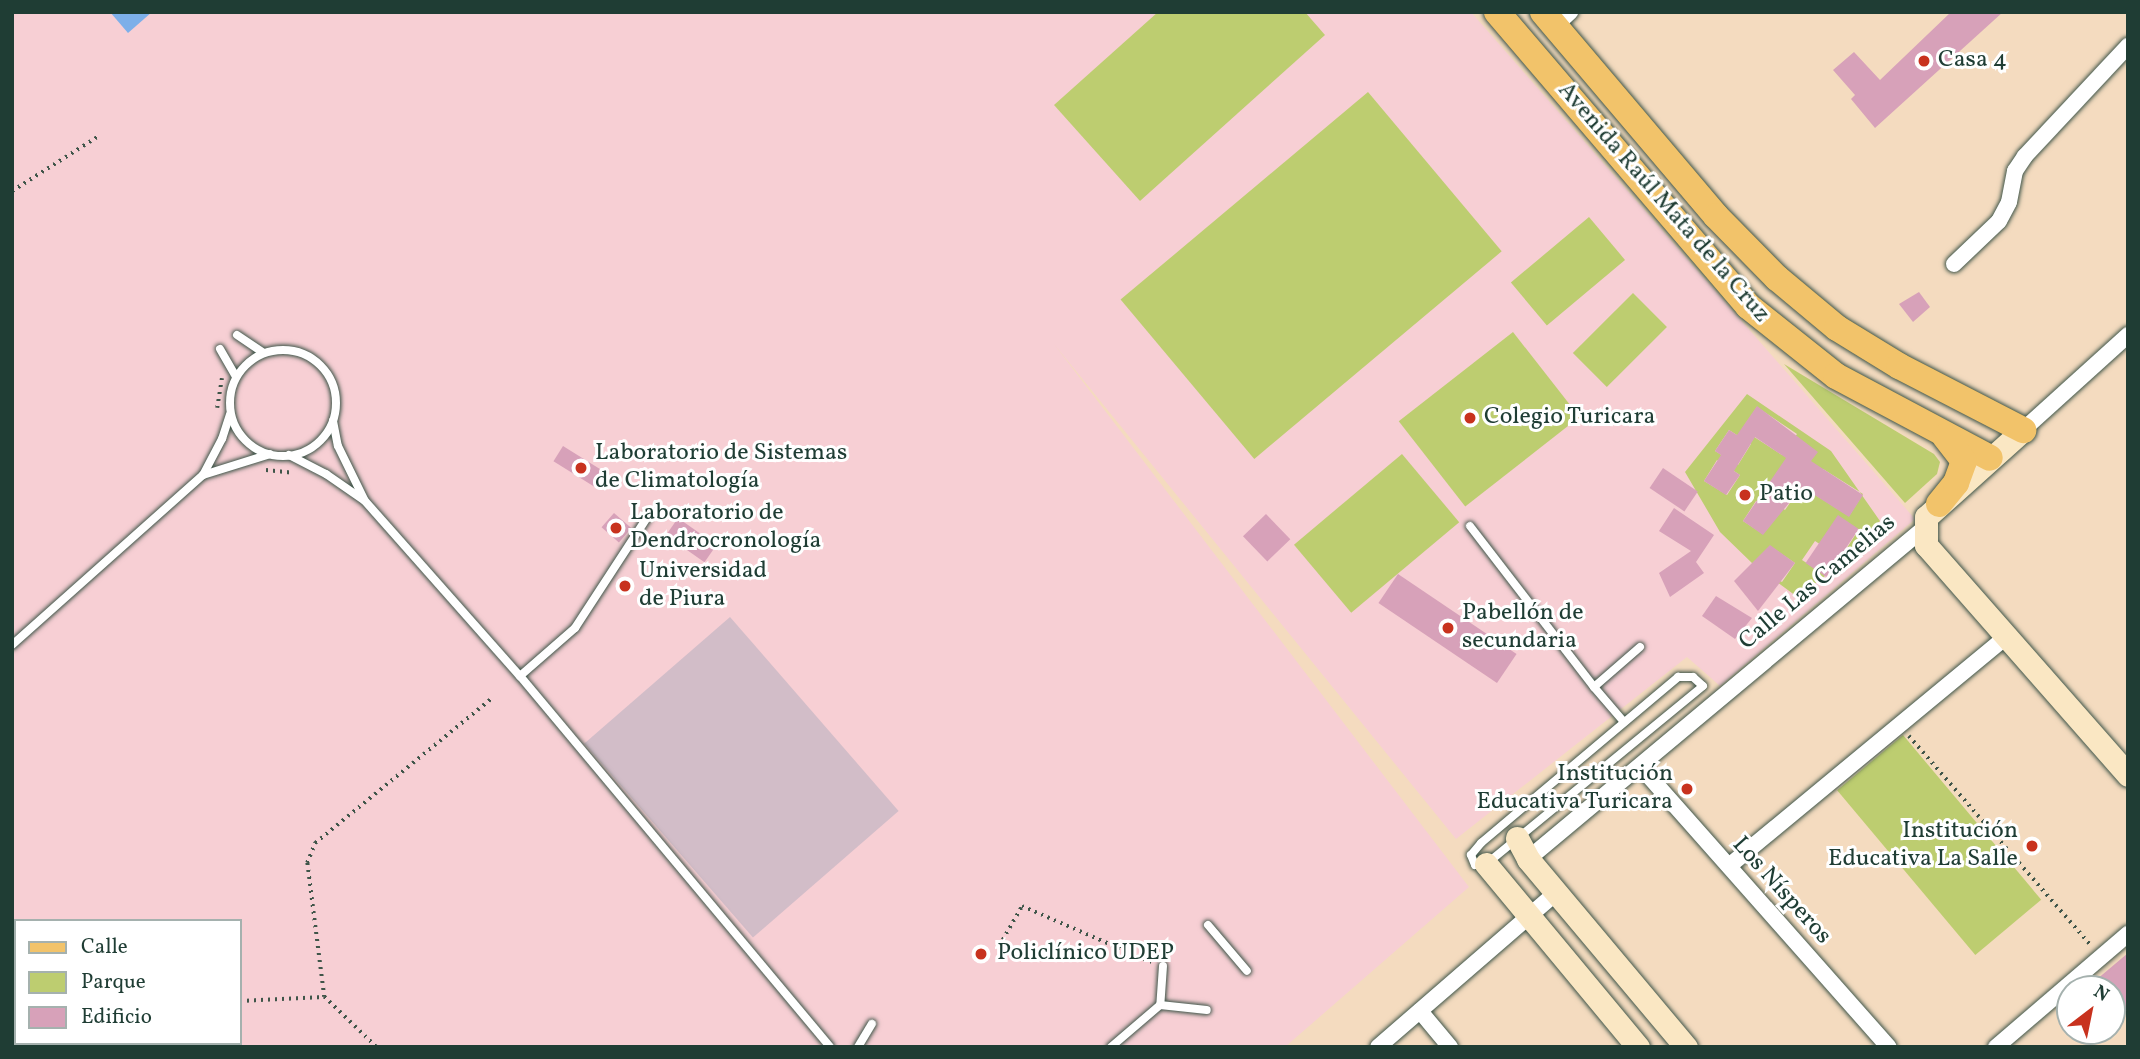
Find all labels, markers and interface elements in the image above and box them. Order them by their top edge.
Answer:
place label: Casa 4 [1938,47,2007,75]
marker: Casa 4 [1916,53,1932,69]
street label: Avenida Raúl Mata de la Cruz [1551,77,1775,329]
place label: Colegio Turicara [1484,404,1656,432]
marker: Colegio Turicara [1462,410,1478,426]
place label: Laboratorio de Sistemas de Climatología [595,440,847,496]
marker: Laboratorio de Sistemas de Climatología [573,460,589,476]
place label: Patio [1759,481,1813,509]
marker: Patio [1737,487,1753,503]
place label: Laboratorio de Dendrocronología [630,500,821,556]
street label: Calle Las Camelias [1734,509,1902,657]
marker: Laboratorio de Dendrocronología [608,520,624,536]
place label: Universidad de Piura [639,558,767,614]
marker: Universidad de Piura [617,578,633,594]
place label: Pabellón de secundaria [1462,600,1584,656]
marker: Pabellón de secundaria [1440,620,1456,636]
place label: Institución Educativa Turicara [1476,761,1673,817]
marker: Institución Educativa Turicara [1679,781,1695,797]
place label: Institución Educativa La Salle [1828,818,2018,874]
street label: Los Nísperos [1725,831,1837,951]
marker: Institución Educativa La Salle [2024,838,2040,854]
legend [14,919,242,1045]
text: Calle [81,933,128,962]
place label: Policlínico UDEP [997,940,1174,968]
marker: Policlínico UDEP [971,944,991,964]
text: Parque [81,968,146,997]
north arrow [2056,975,2126,1045]
text: N [2088,979,2114,1009]
text: Edificio [81,1003,152,1032]

